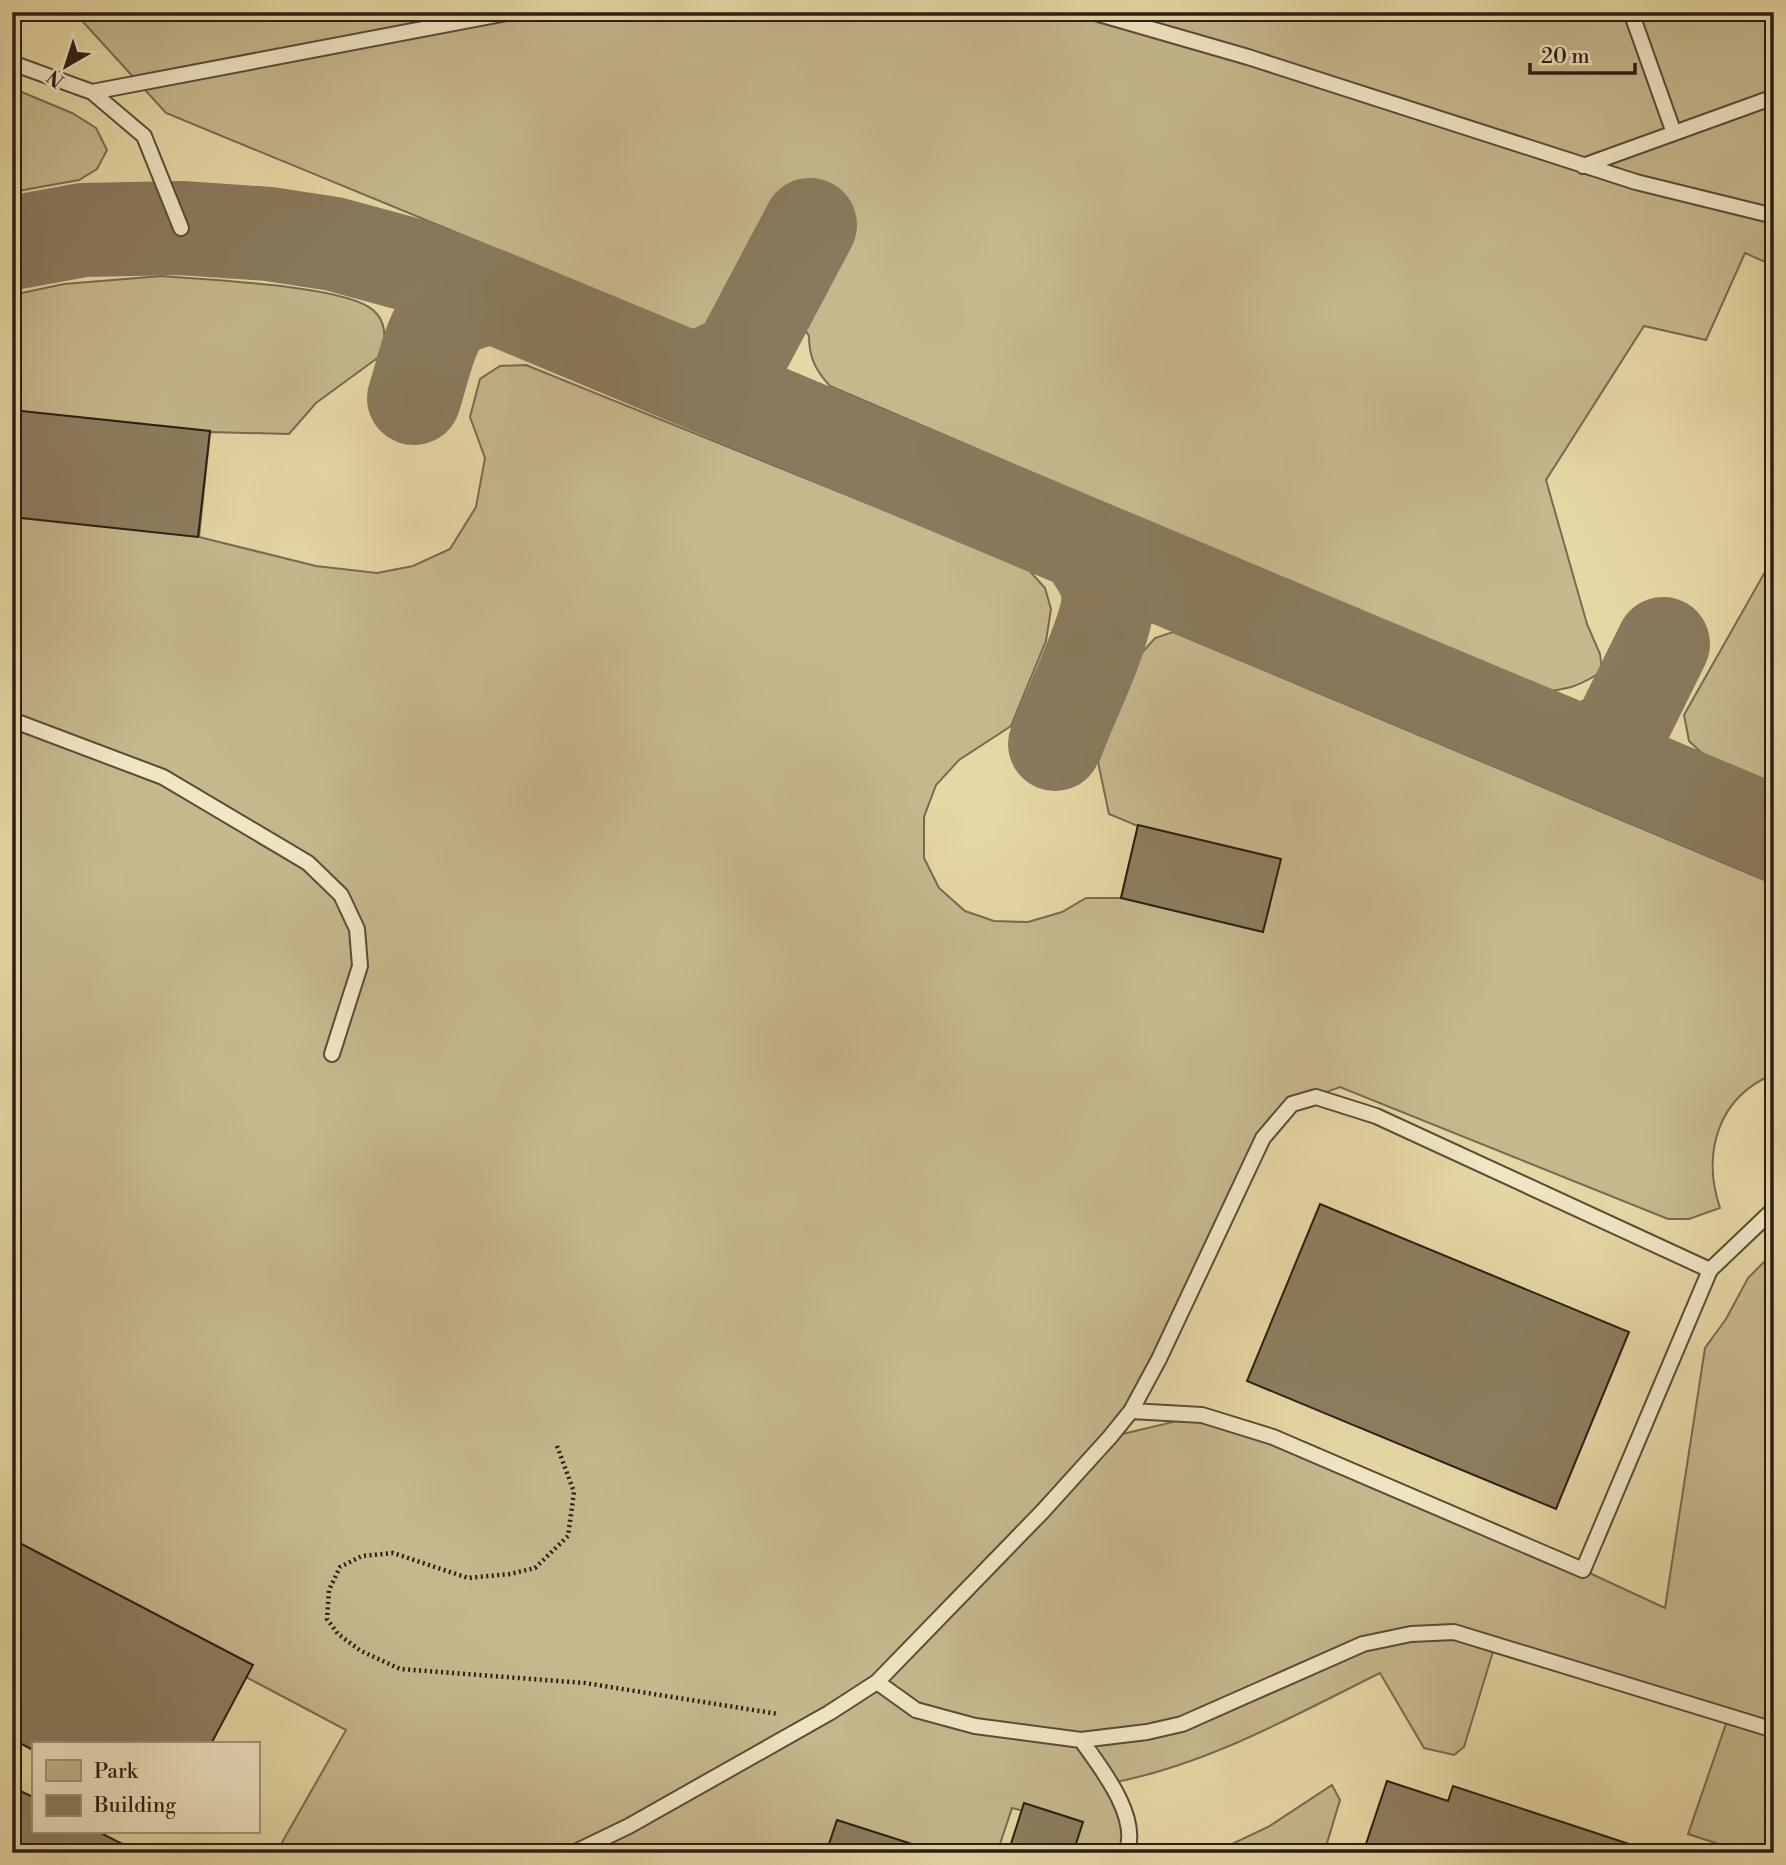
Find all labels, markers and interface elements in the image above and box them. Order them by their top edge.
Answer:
north arrow [32,32,102,102]
scale bar [1530,32,1636,76]
text: 20 m [1541,44,1590,70]
text: N [43,64,69,92]
legend [32,1742,259,1834]
text: Park [94,1759,139,1785]
text: Building [93,1793,176,1819]

